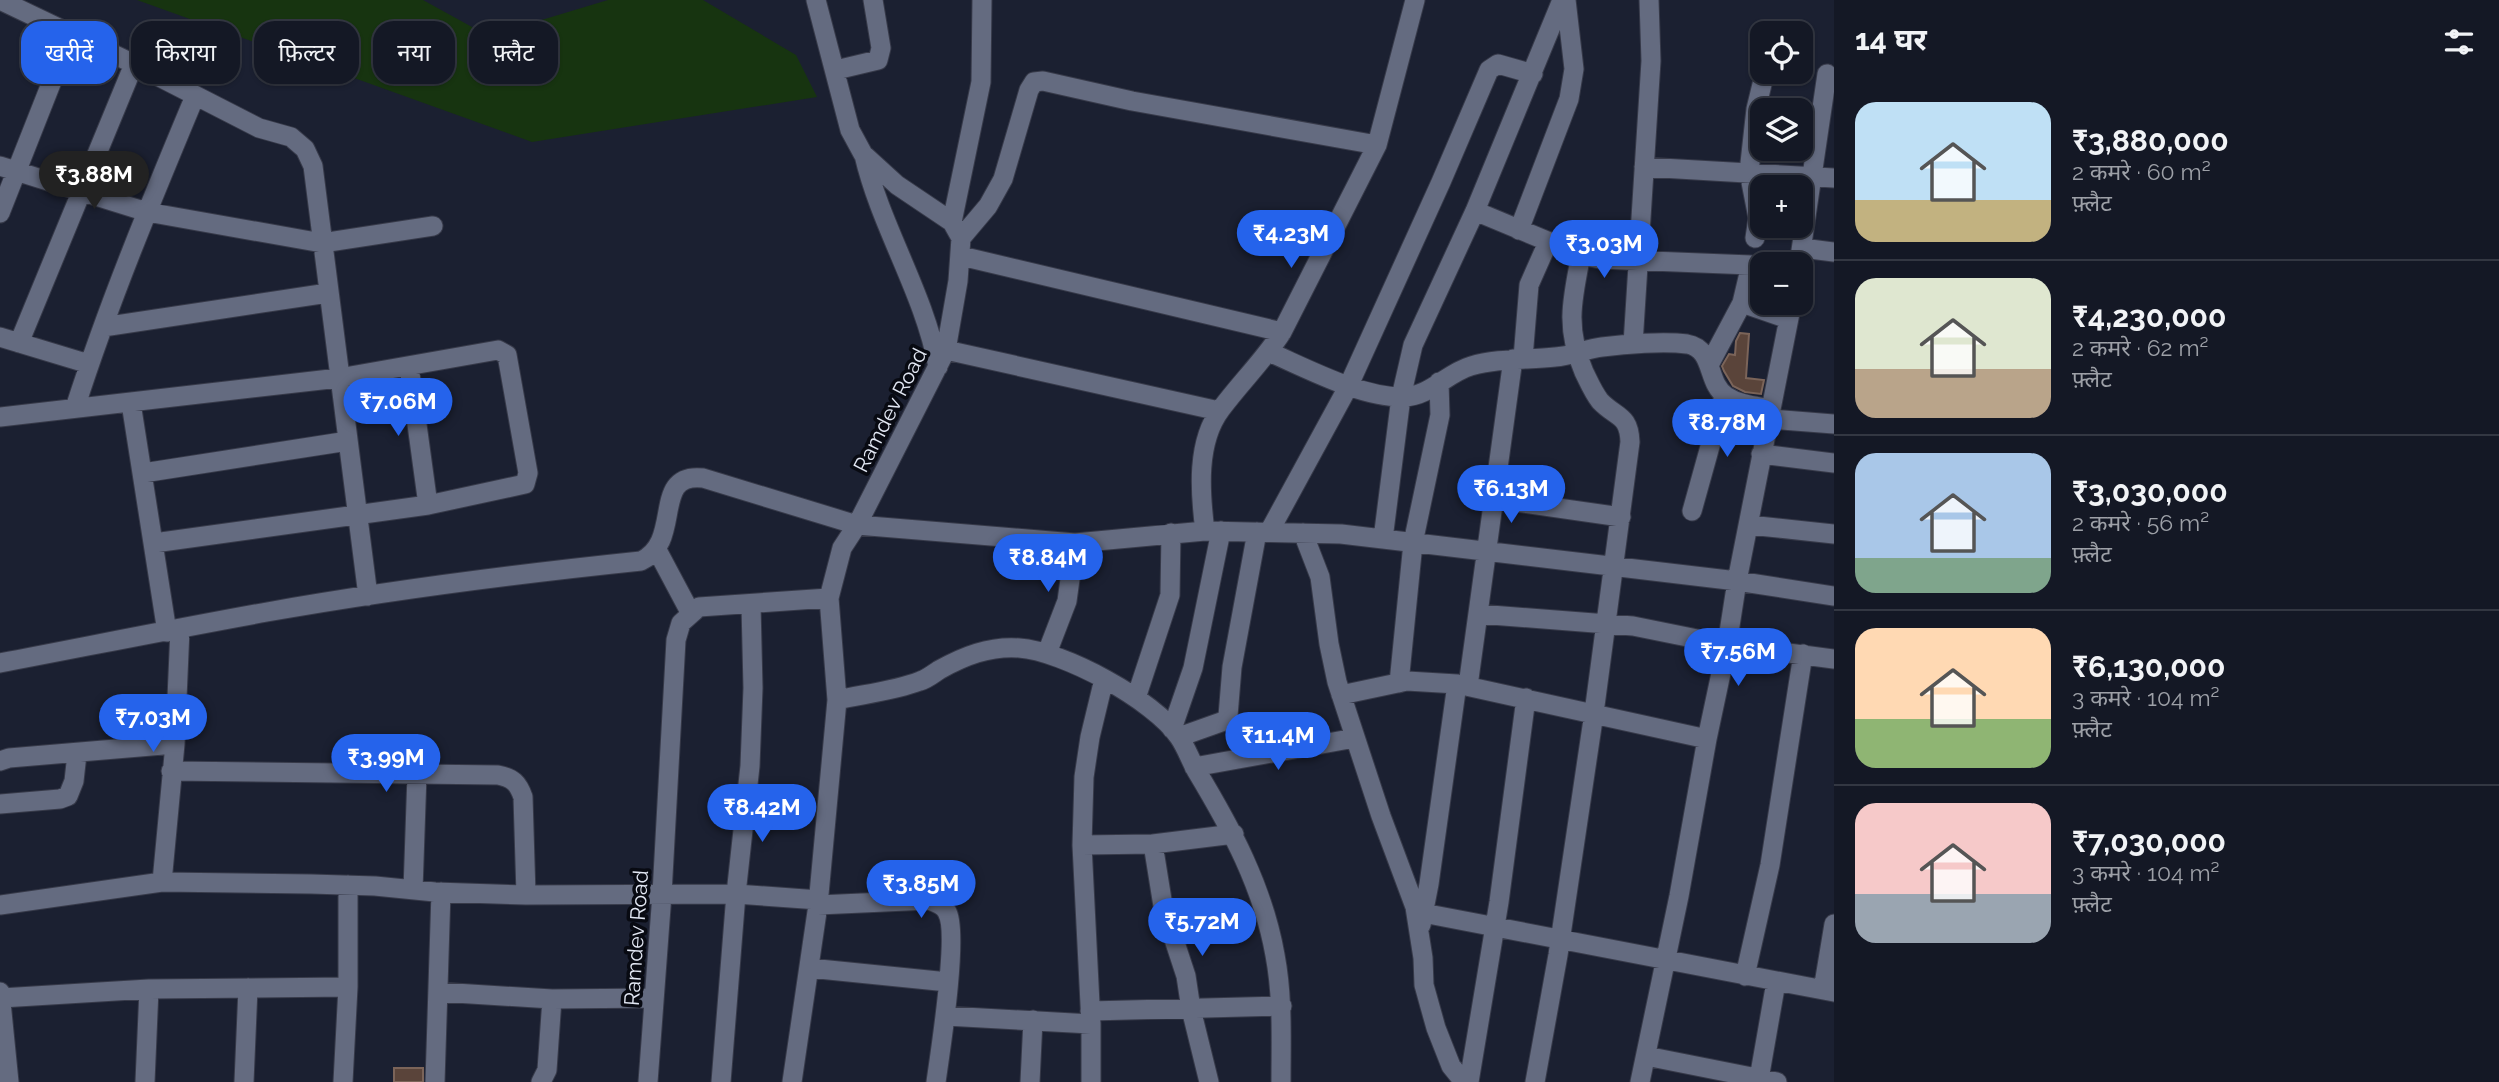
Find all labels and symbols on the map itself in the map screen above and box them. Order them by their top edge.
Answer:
pin: ₹3.88M [37,152,151,211]
pin: ₹4.23M [1234,210,1348,270]
pin: ₹3.03M [1547,220,1661,280]
street label: Ramdev Road [848,344,932,476]
pin: ₹7.06M [341,378,455,438]
pin: ₹8.78M [1670,400,1784,459]
pin: ₹6.13M [1454,466,1568,525]
pin: ₹8.84M [991,534,1105,594]
pin: ₹7.56M [1681,628,1795,688]
pin: ₹7.03M [96,694,210,754]
pin: ₹11.4M [1221,712,1335,772]
pin: ₹3.99M [329,734,443,794]
pin: ₹8.42M [705,784,819,844]
pin: ₹3.85M [864,860,978,920]
street label: Ramdev Road [619,869,653,1007]
pin: ₹5.72M [1145,898,1259,958]

